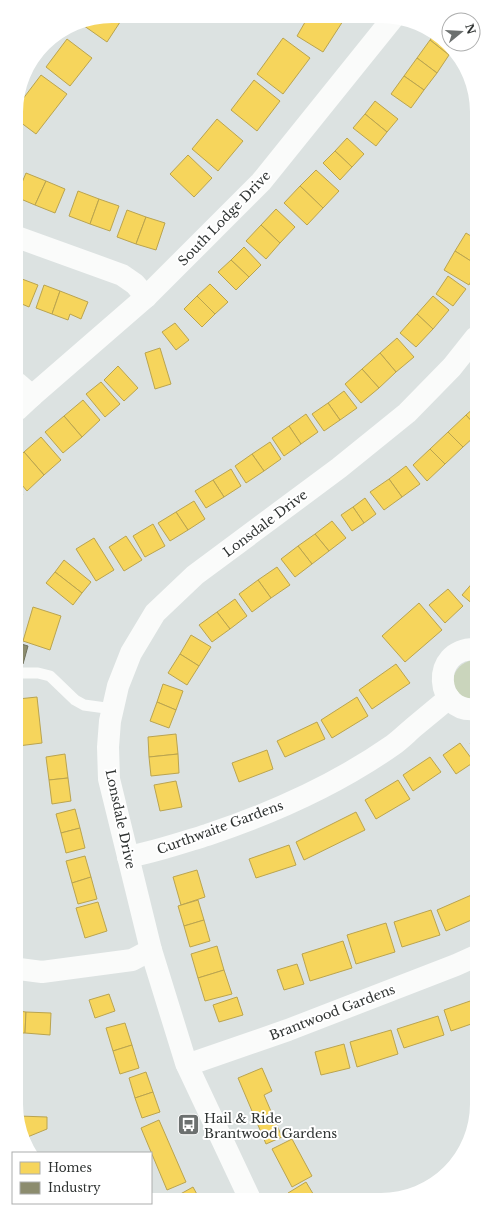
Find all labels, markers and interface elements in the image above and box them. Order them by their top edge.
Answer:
north arrow [441,12,481,52]
text: N [462,22,479,37]
street label: South Lodge Drive [174,167,274,270]
street label: Lonsdale Drive [220,486,311,561]
street label: Lonsdale Drive [102,768,139,870]
street label: Curthwaite Gardens [155,797,286,858]
street label: Brantwood Gardens [267,981,398,1044]
place label: Hail & Ride Brantwood Gardens [204,1110,337,1142]
bus stop icon: Hail & Ride Brantwood Gardens [175,1112,201,1138]
legend [12,1152,152,1204]
text: Homes [48,1160,92,1175]
text: Industry [48,1180,101,1195]

